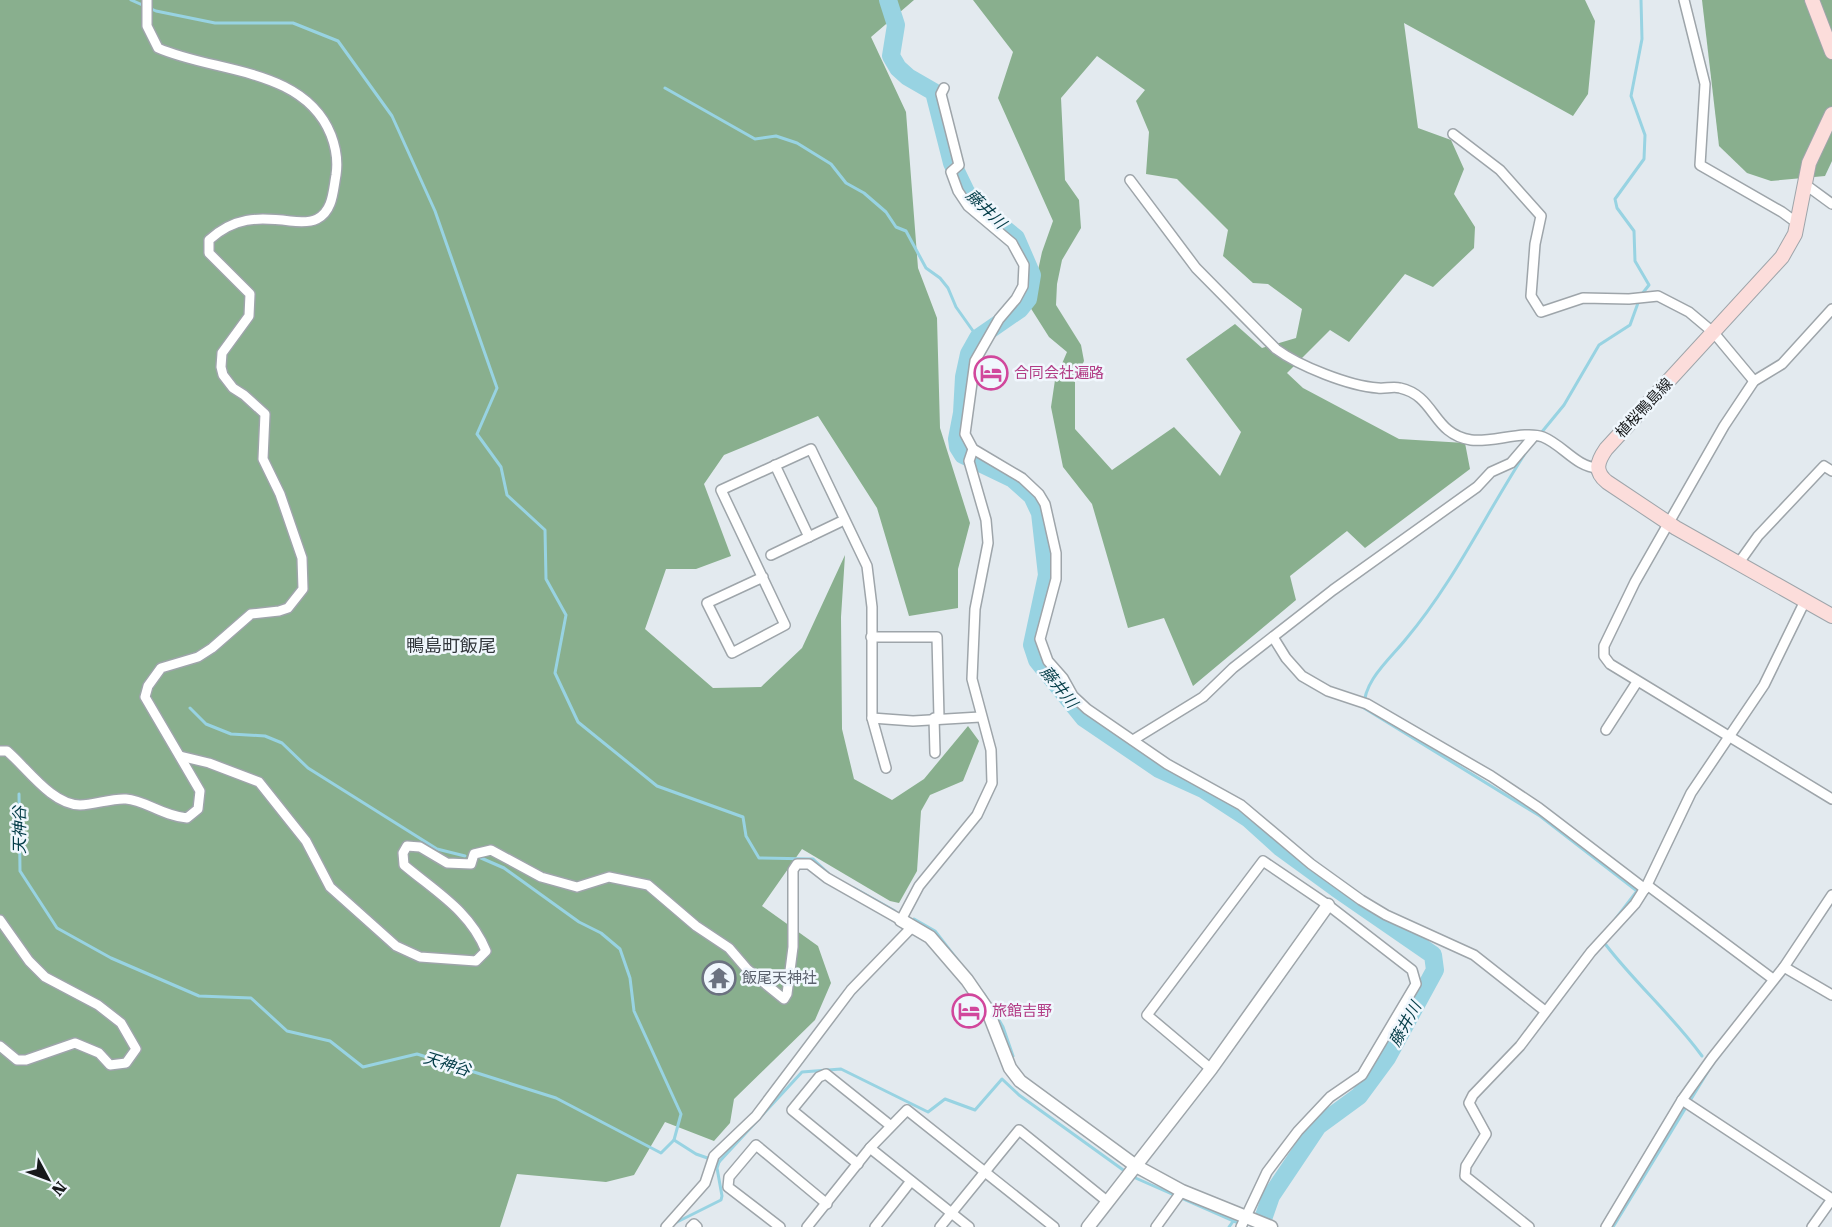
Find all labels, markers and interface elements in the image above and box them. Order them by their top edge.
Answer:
water label: 藤井川 [962,185,1011,234]
hotel icon: 合同会社遍路 [973,355,1009,391]
place label: 合同会社遍路 [1014,364,1104,382]
street label: 植桜鴨島線 [1612,374,1676,442]
district label: 鴨島町飯尾 [406,635,496,656]
water label: 藤井川 [1037,662,1083,713]
water label: 天神谷 [10,804,29,854]
temple icon: 飯尾天神社 [701,960,737,996]
place label: 飯尾天神社 [742,969,817,987]
hotel icon: 旅館吉野 [951,993,987,1029]
water label: 藤井川 [1385,997,1426,1050]
place label: 旅館吉野 [992,1002,1052,1020]
water label: 天神谷 [421,1048,475,1081]
north arrow [18,1149,78,1209]
text: N [48,1178,70,1199]

